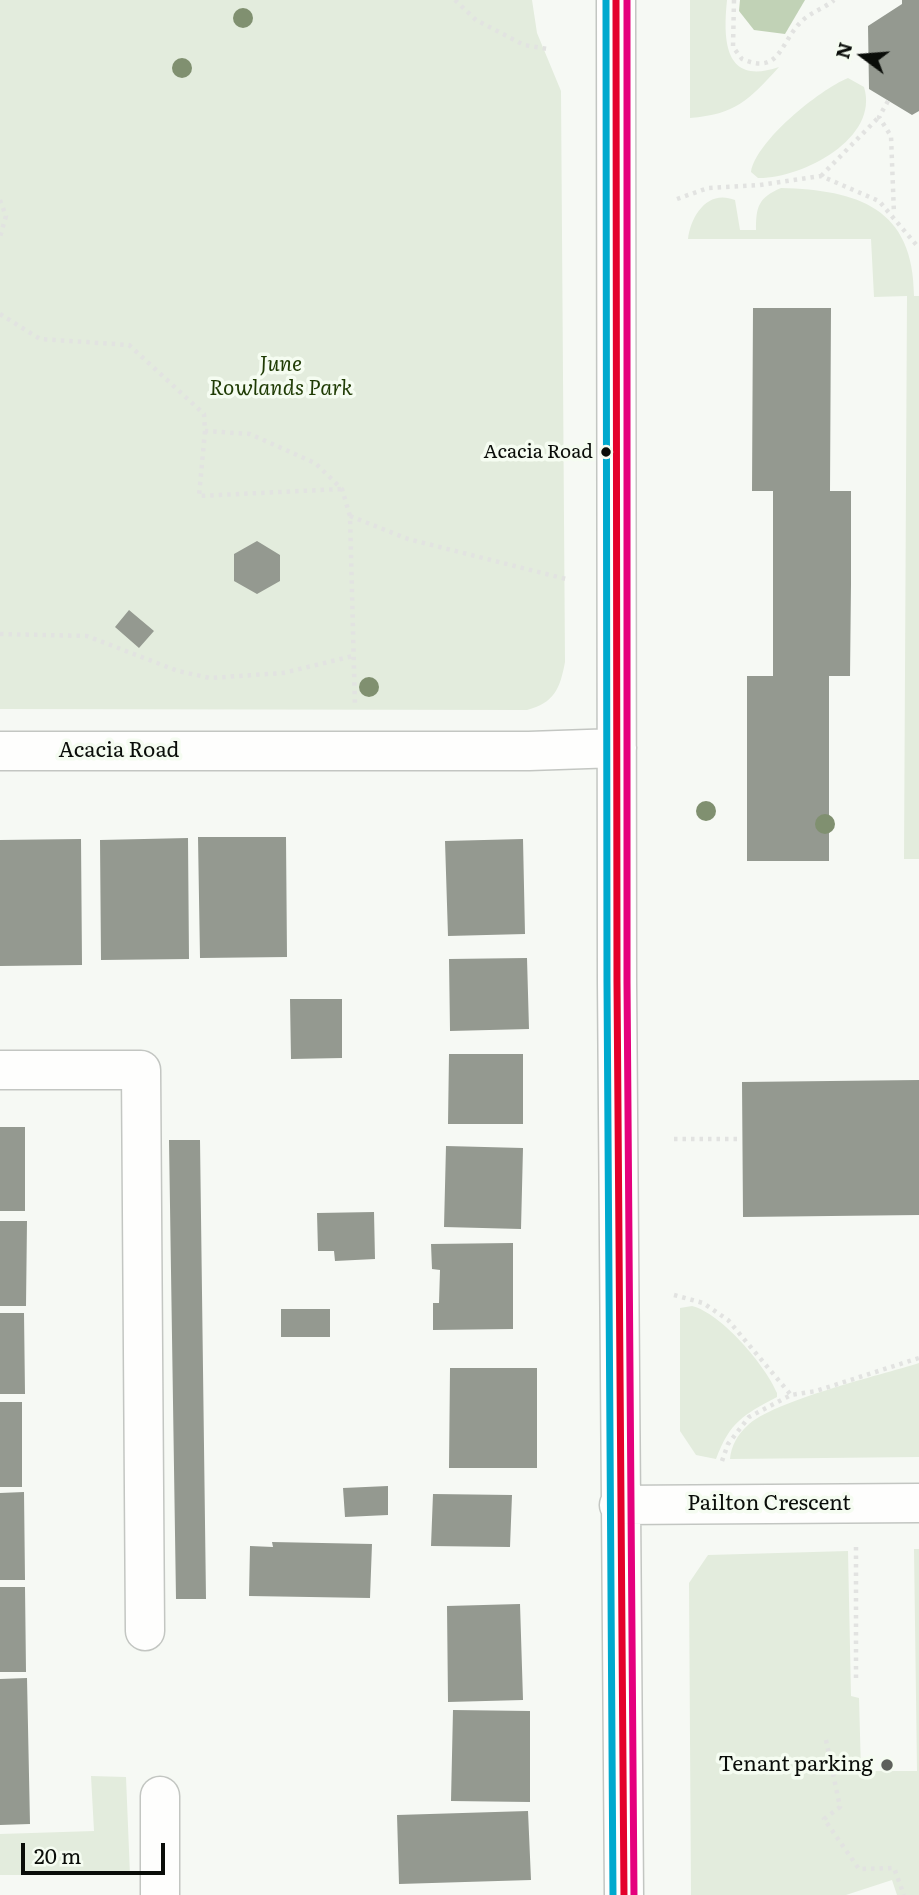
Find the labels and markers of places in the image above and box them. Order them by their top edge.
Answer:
place label: Acacia Road [484,441,593,463]
marker: Acacia Road [599,445,613,459]
place label: Tenant parking [718,1752,873,1778]
marker: Tenant parking [879,1757,895,1773]

